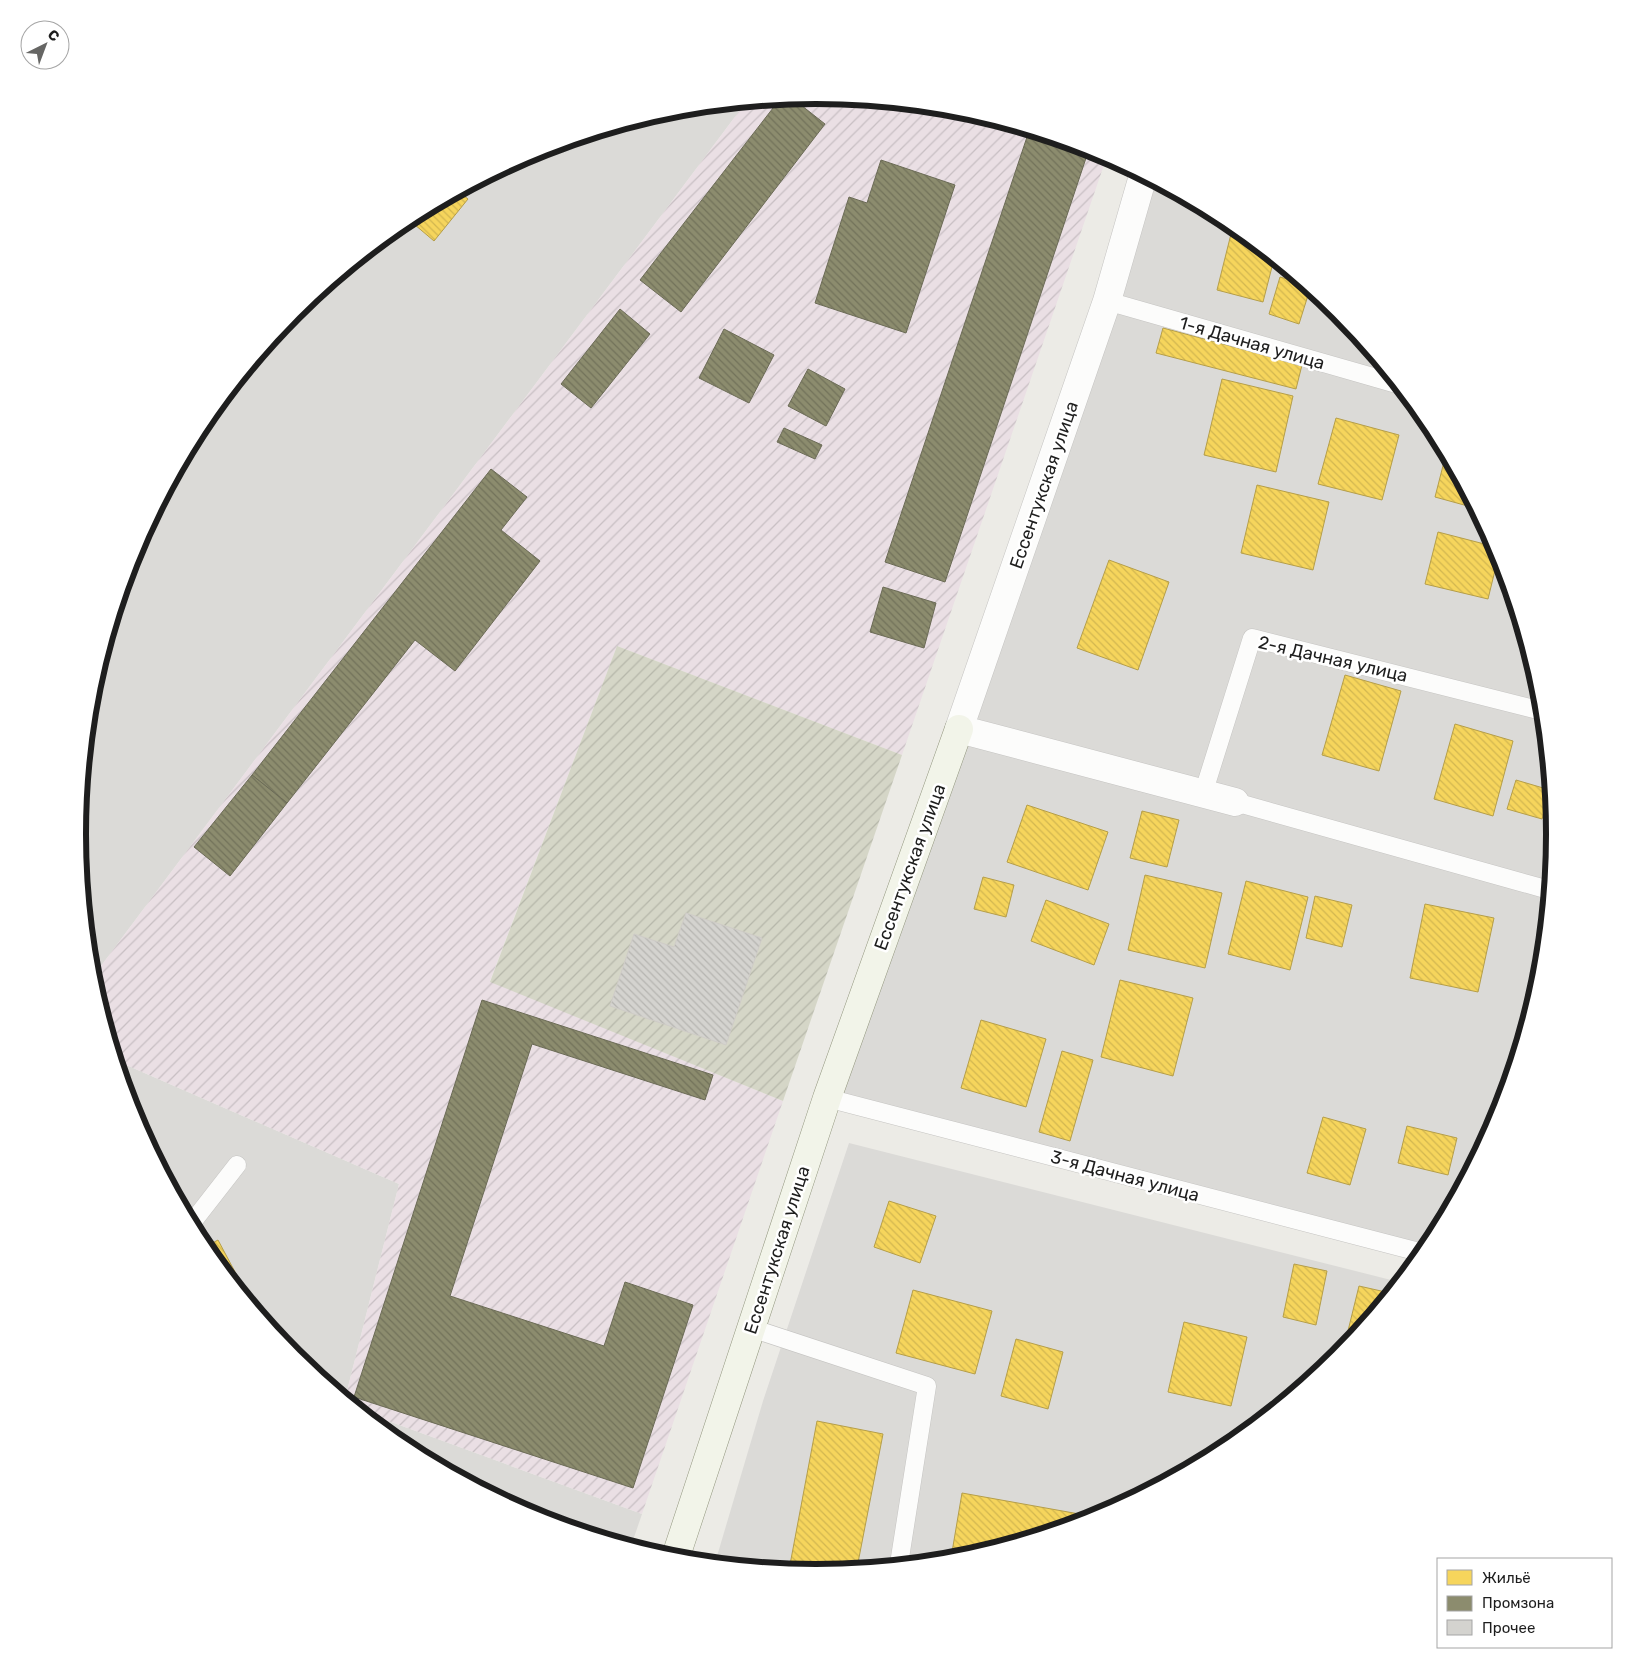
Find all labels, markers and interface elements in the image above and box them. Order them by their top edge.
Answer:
north arrow [20,20,70,70]
text: С [44,26,63,45]
street label: 1-я Дачная улица [1177,312,1327,374]
street label: Ессентукская улица [1005,398,1083,572]
street label: 2-я Дачная улица [1256,631,1410,687]
street label: Ессентукская улица [870,781,950,953]
street label: 3-я Дачная улица [1048,1146,1202,1206]
street label: Ессентукская улица [739,1163,815,1337]
legend [1437,1558,1612,1648]
text: Жильё [1482,1569,1531,1587]
text: Промзона [1482,1594,1554,1612]
text: Прочее [1482,1619,1535,1637]

